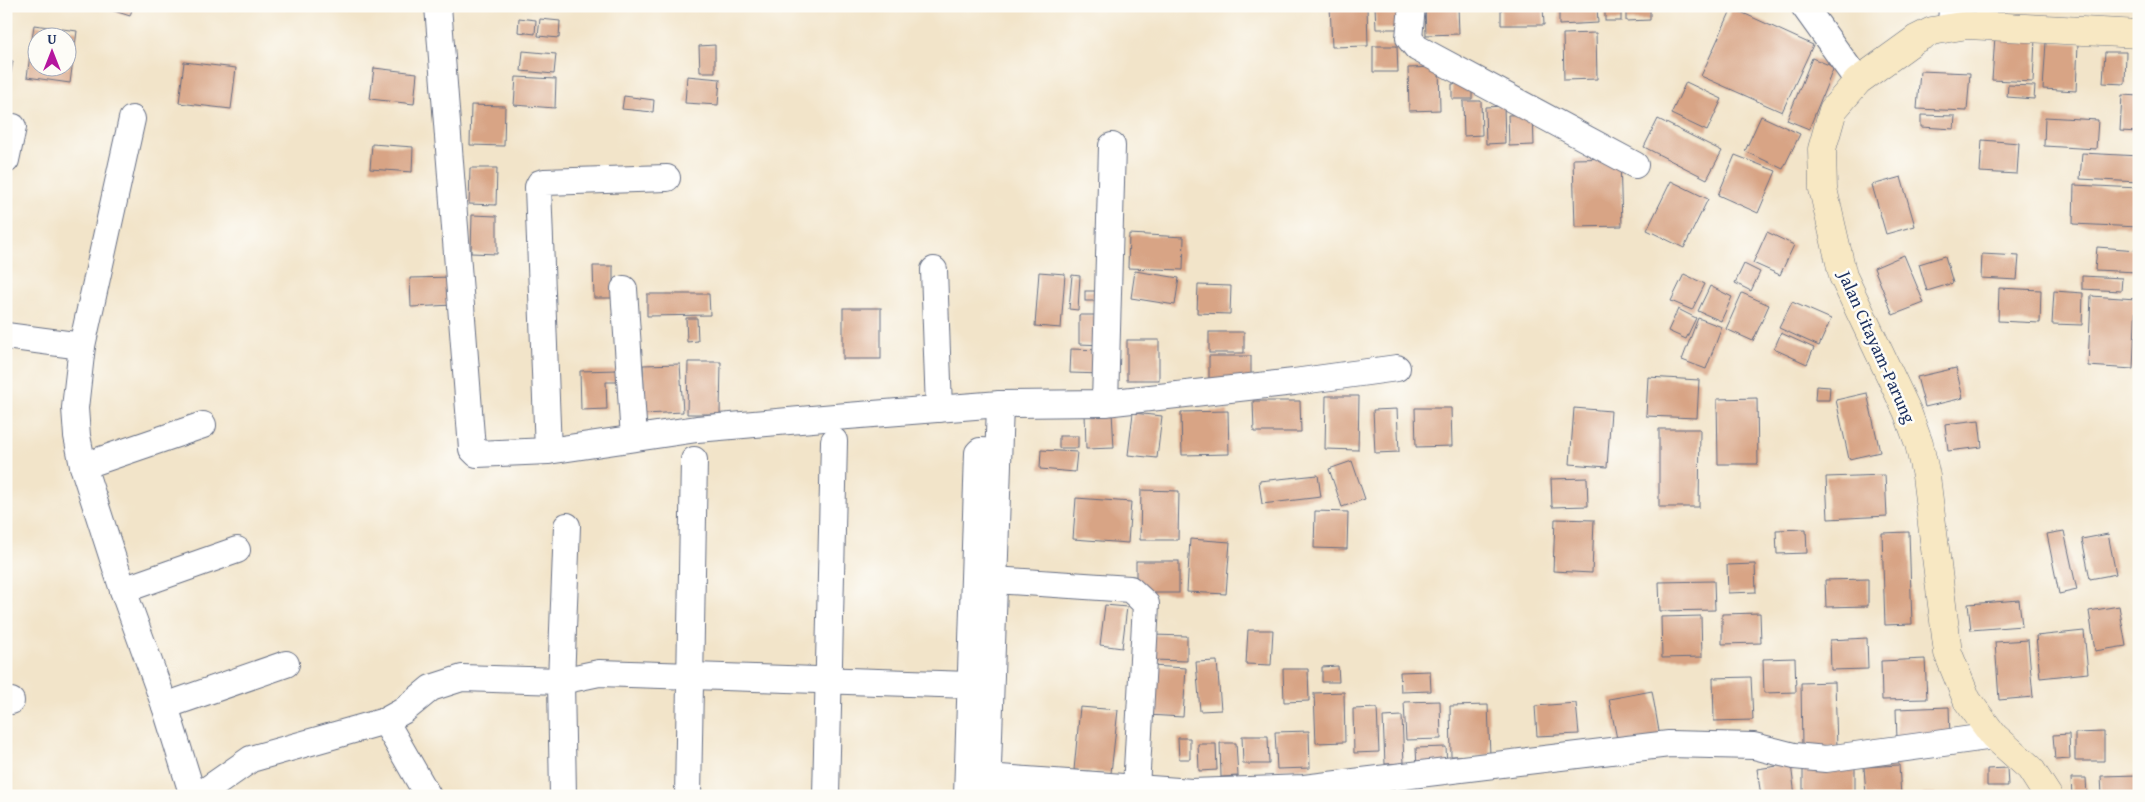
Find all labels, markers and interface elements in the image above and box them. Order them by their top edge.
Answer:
north arrow [28,28,78,78]
text: U [47,29,57,49]
street label: Jalan Citayam-Parung [1831,265,1923,427]

